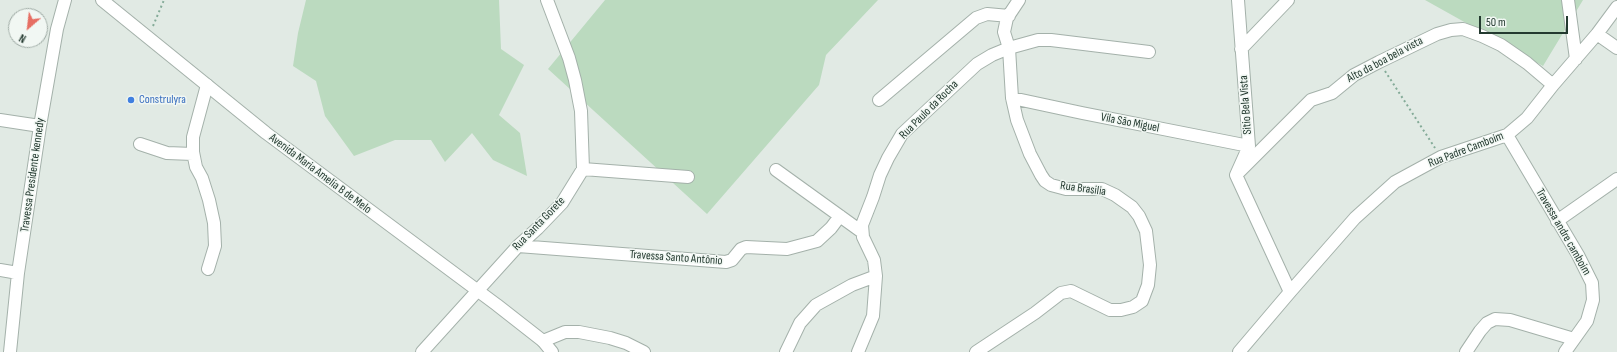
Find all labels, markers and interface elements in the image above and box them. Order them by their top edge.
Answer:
north arrow [8,8,48,48]
scale bar [1481,8,1570,34]
text: 50 m [1486,15,1506,30]
text: N [17,31,28,45]
street label: Alto da boa bela vista [1345,34,1425,86]
street label: Sitio Bela Vista [1237,75,1255,135]
street label: Rua Paulo da Rocha [897,78,961,142]
place label: Construlyra [139,93,186,107]
marker: Construlyra [126,95,136,105]
street label: Vila São Miguel [1100,110,1160,136]
street label: Travessa Presidente kennedy [18,117,48,233]
street label: Rua Padre Camboim [1426,129,1506,171]
street label: Avenida Maria Amelia B de Melo [266,131,374,217]
street label: Rua Brasilia [1059,179,1107,199]
street label: Travessa andre camboim [1532,186,1594,278]
street label: Rua Santa Gorete [510,194,568,254]
street label: Travessa Santo Antônio [629,248,723,268]

